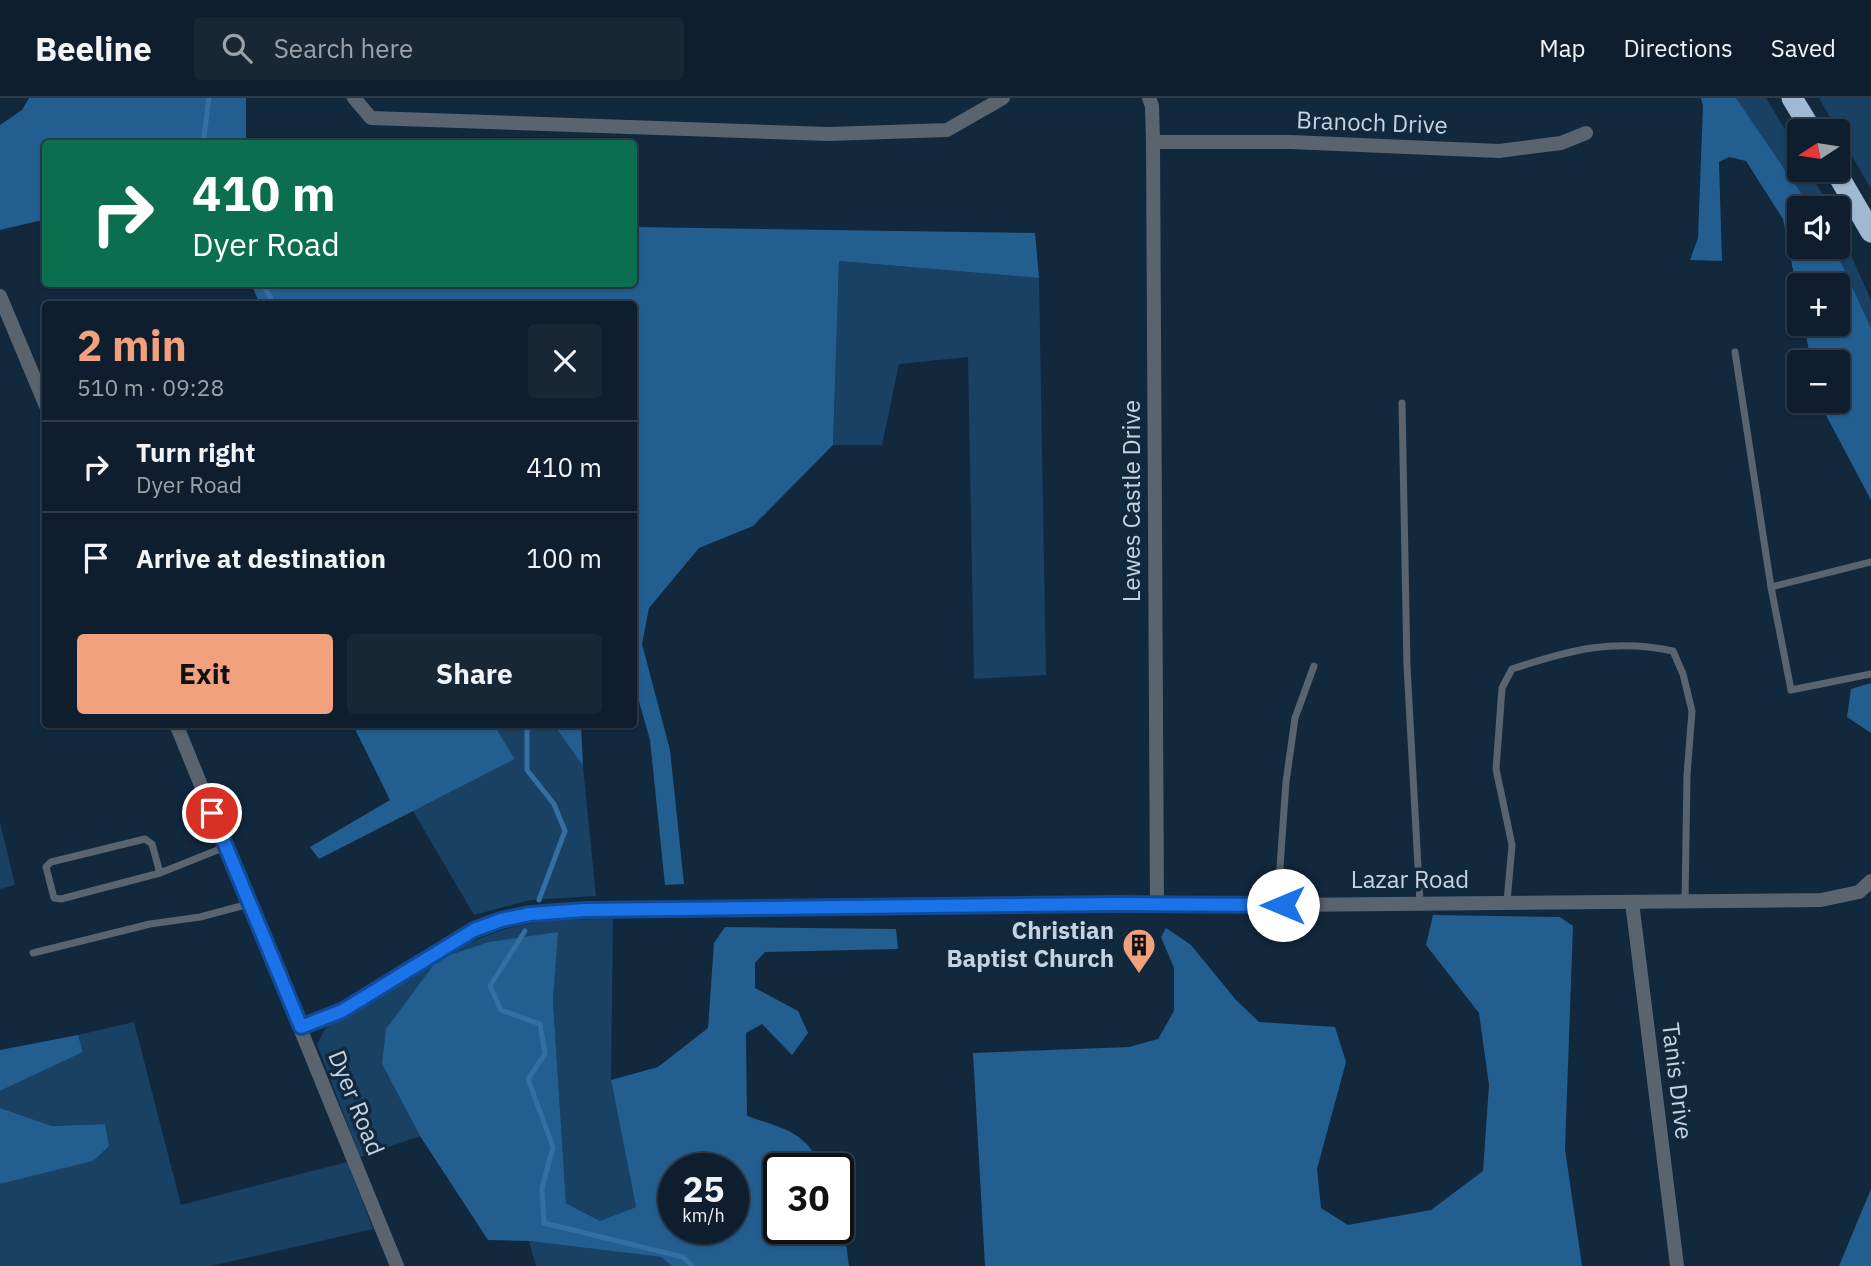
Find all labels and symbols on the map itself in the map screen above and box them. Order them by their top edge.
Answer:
street label: Branoch Drive [1296,103,1448,141]
north arrow [1787,119,1850,182]
street label: Lewes Castle Drive [1115,400,1147,602]
pin [182,783,242,843]
street label: Lazar Road [1351,863,1469,895]
position arrow [1246,868,1320,942]
place label: Christian Baptist Church [947,914,1114,974]
building icon: Christian Baptist Church [1120,926,1158,975]
street label: Tanis Drive [1655,1021,1701,1141]
street label: Dyer Road [321,1045,393,1160]
speed limit sign: 30 [763,1153,854,1244]

